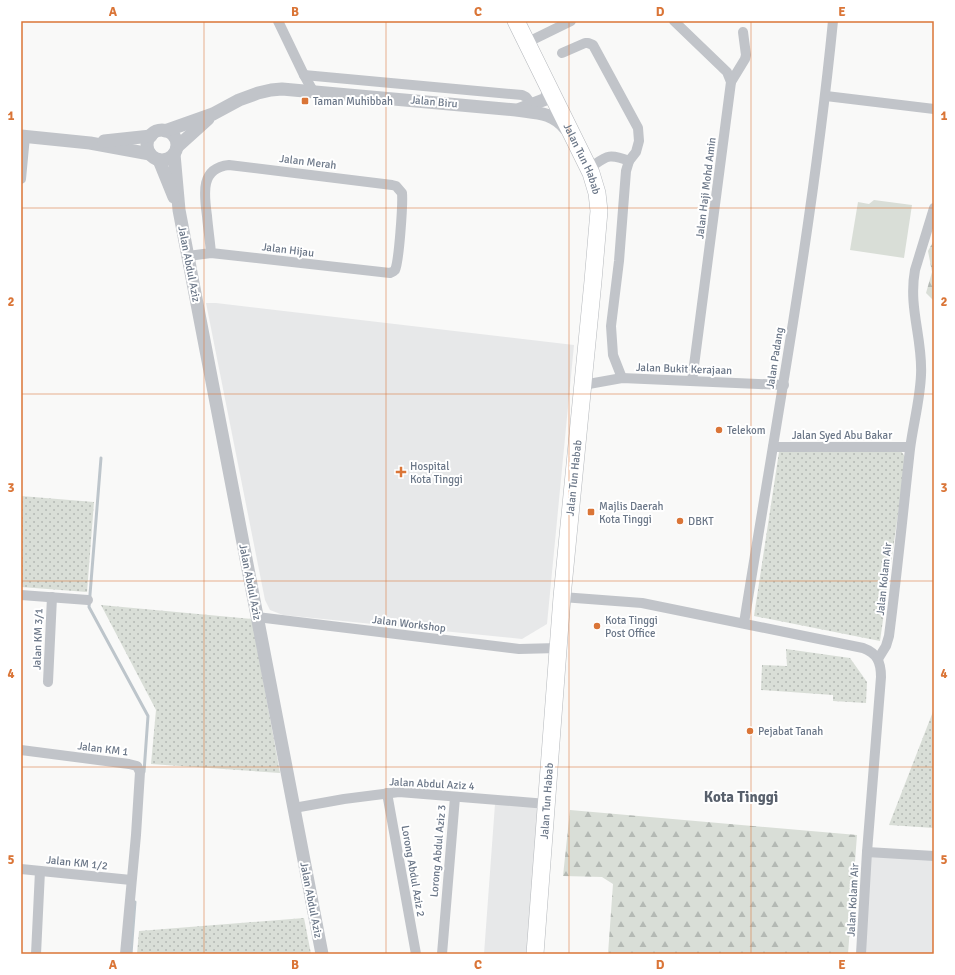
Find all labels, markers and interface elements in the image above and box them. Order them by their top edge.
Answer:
text: A [109,4,118,20]
text: B [291,4,299,20]
text: C [474,4,482,20]
text: D [656,4,665,20]
text: E [838,4,846,20]
street label: Jalan Biru [410,93,458,111]
place label: Taman Muhibbah [313,95,393,108]
marker: Taman Muhibbah [300,96,310,106]
text: 1 [7,108,15,124]
text: 1 [940,108,948,124]
street label: Jalan Tun Habab [561,121,604,196]
street label: Jalan Haji Mohd Amin [693,136,719,240]
street label: Jalan Merah [279,152,337,172]
street label: Jalan Abdul Aziz [175,225,203,303]
street label: Jalan Hijau [261,240,315,260]
text: 2 [7,294,15,310]
text: 2 [940,294,948,310]
street label: Jalan Padang [764,326,786,390]
street label: Jalan Bukit Kerajaan [636,361,732,377]
place label: Telekom [727,424,766,437]
marker: Telekom [714,425,724,435]
street label: Jalan Syed Abu Bakar [792,429,892,442]
street label: Jalan Tun Habab [564,439,584,517]
place label: Hospital Kota Tinggi [410,460,463,486]
marker: Hospital Kota Tinggi [395,466,407,478]
text: 3 [7,480,15,496]
text: 3 [940,480,948,496]
place label: Majlis Daerah Kota Tinggi [599,500,664,526]
marker: Majlis Daerah Kota Tinggi [586,507,596,517]
place label: DBKT [688,515,714,528]
marker: DBKT [675,516,685,526]
street label: Jalan Kolam Air [874,542,894,616]
street label: Jalan Abdul Aziz [236,543,264,621]
street label: Jalan KM 3/1 [30,608,46,670]
street label: Jalan Workshop [371,613,447,635]
place label: Kota Tinggi Post Office [605,614,658,640]
marker: Kota Tinggi Post Office [592,621,602,631]
text: 4 [7,666,15,682]
text: 4 [940,666,948,682]
place label: Pejabat Tanah [758,725,823,738]
marker: Pejabat Tanah [745,726,755,736]
street label: Jalan KM 1 [77,739,129,759]
street label: Jalan Tun Habab [538,762,556,840]
street label: Jalan Abdul Aziz 4 [389,775,475,793]
district label: Kota Tinggi [704,788,778,806]
street label: Lorong Abdul Aziz 3 [427,804,449,898]
street label: Lorong Abdul Aziz 2 [399,824,427,918]
text: 5 [7,852,15,868]
text: 5 [940,852,948,868]
street label: Jalan KM 1/2 [46,853,108,873]
street label: Jalan Abdul Aziz [297,861,325,939]
street label: Jalan Kolam Air [845,863,861,937]
text: A [109,957,118,973]
text: B [291,957,299,973]
text: C [474,957,482,973]
text: D [656,957,665,973]
text: E [838,957,846,973]

